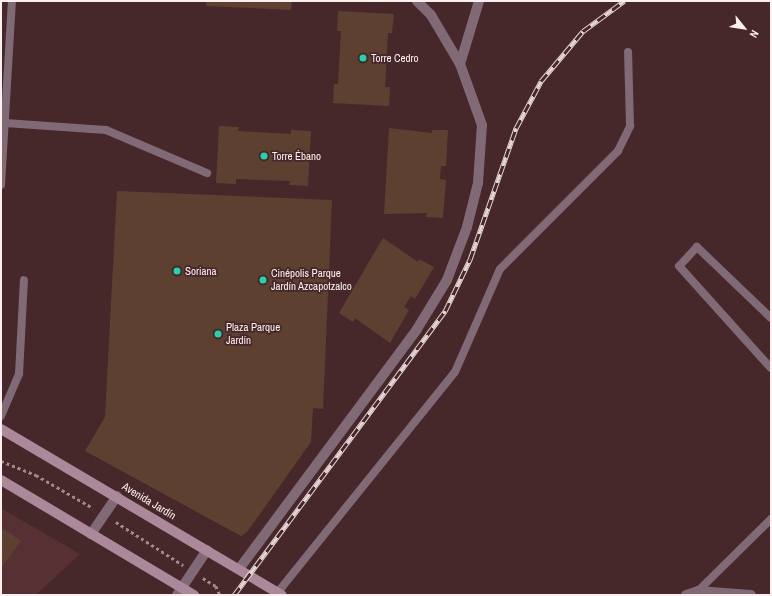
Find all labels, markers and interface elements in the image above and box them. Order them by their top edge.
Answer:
north arrow [724,8,764,48]
text: N [747,28,762,40]
place label: Torre Cedro [371,51,419,65]
marker: Torre Cedro [358,53,368,63]
place label: Torre Ébano [272,149,321,163]
marker: Torre Ébano [259,151,269,161]
place label: Soriana [185,264,217,278]
marker: Soriana [172,266,182,276]
place label: Cinépolis Parque Jardín Azcapotzalco [271,267,352,293]
marker: Cinépolis Parque Jardín Azcapotzalco [258,275,268,285]
place label: Plaza Parque Jardín [226,321,280,347]
marker: Plaza Parque Jardín [213,329,223,339]
street label: Avenida Jardín [120,480,178,522]

